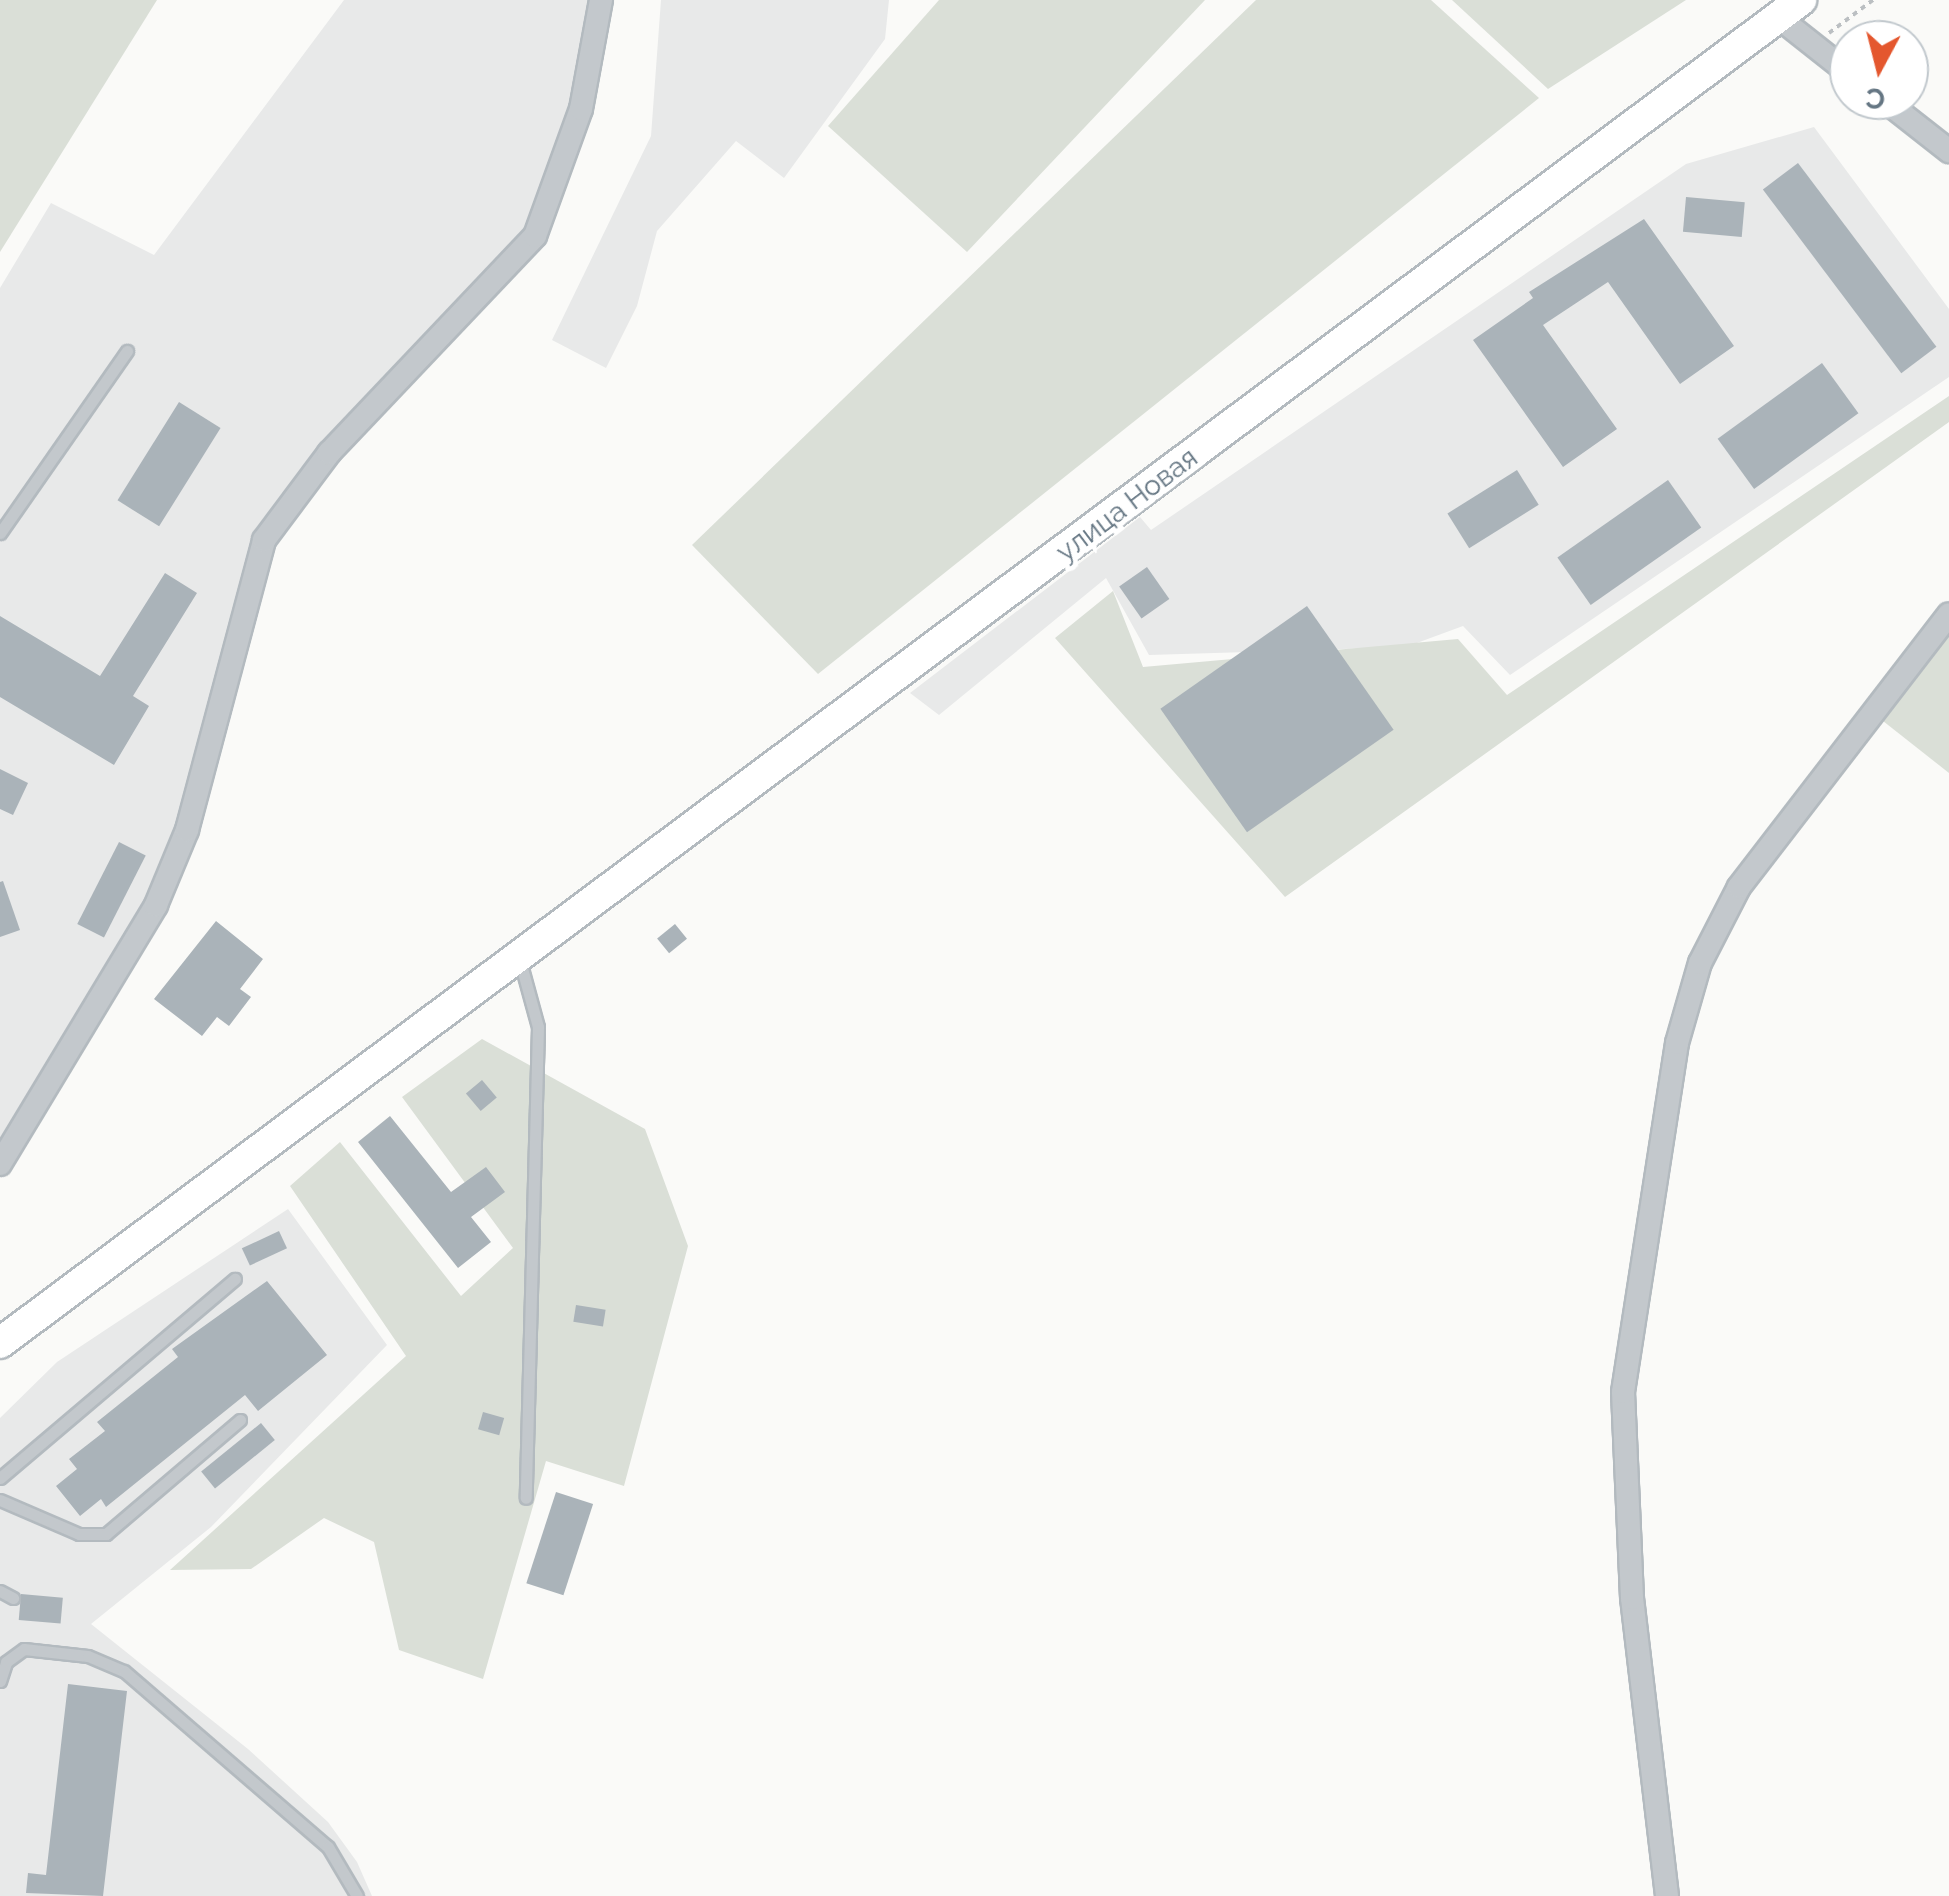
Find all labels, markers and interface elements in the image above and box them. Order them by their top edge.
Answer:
north arrow [1829,20,1929,120]
text: С [1864,81,1887,116]
street label: улица Новая [1050,441,1204,569]

